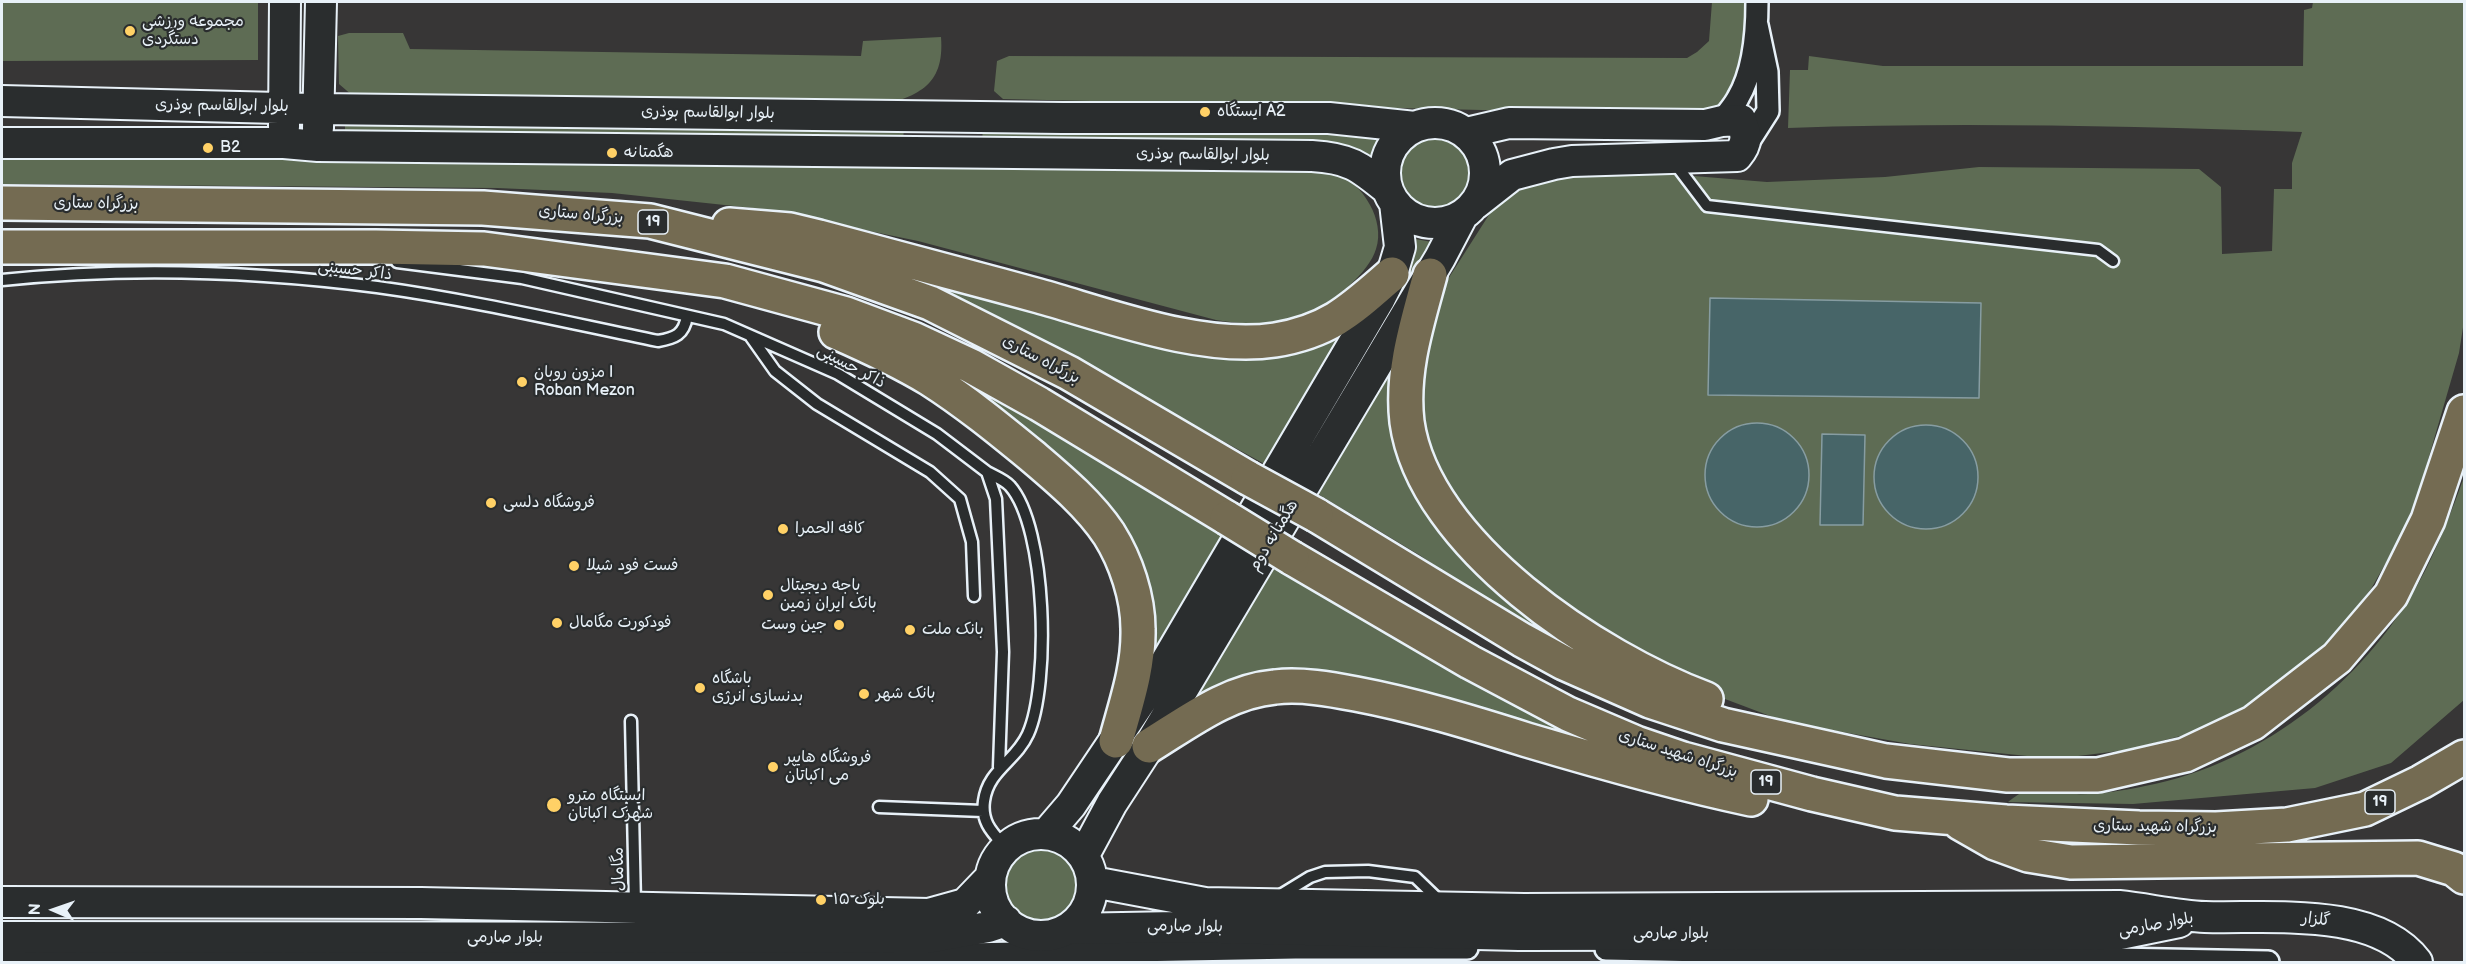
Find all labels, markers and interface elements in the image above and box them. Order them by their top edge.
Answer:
place label: مجموعه ورزشی دستگردی [142,12,244,50]
marker: مجموعه ورزشی دستگردی [123,24,137,38]
street label: بلوار ابوالقاسم بوذری [155,95,289,117]
street label: بلوار ابوالقاسم بوذری [641,102,775,124]
place label: ایستگاه A2 [1217,102,1285,122]
marker: ایستگاه A2 [1198,105,1212,119]
place label: B2 [220,138,240,158]
marker: B2 [201,141,215,155]
place label: هگمتانه [624,143,674,163]
street label: بلوار ابوالقاسم بوذری [1136,144,1270,166]
marker: هگمتانه [605,146,619,160]
street label: بزرگراه ستاری [53,194,139,214]
street label: بزرگراه ستاری [538,202,624,228]
road number: 19 [638,210,668,234]
street label: ذاکر حسینی [317,257,393,285]
street label: بزرگراه ستاری [999,332,1083,388]
street label: ذاکر حسینی [814,341,888,393]
place label: مزون روبان | Roban Mezon [534,363,635,401]
marker: مزون روبان | Roban Mezon [515,375,529,389]
place label: فروشگاه دلسی [503,493,595,513]
marker: فروشگاه دلسی [484,496,498,510]
street label: هگمتانه دوم [1245,497,1303,575]
place label: کافه الحمرا [795,519,865,539]
marker: کافه الحمرا [776,522,790,536]
place label: فست فود شیلا [586,556,678,576]
marker: فست فود شیلا [567,559,581,573]
place label: باجه دیجیتال بانک ایران زمین [780,576,877,614]
marker: باجه دیجیتال بانک ایران زمین [761,588,775,602]
place label: فودکورت مگامال [569,613,671,633]
place label: جین وست [761,615,827,635]
marker: فودکورت مگامال [550,616,564,630]
marker: جین وست [832,618,846,632]
place label: بانک ملت [922,620,984,640]
marker: بانک ملت [903,623,917,637]
place label: باشگاه بدنسازی انرژی [712,669,803,707]
marker: باشگاه بدنسازی انرژی [693,681,707,695]
place label: بانک شهر [876,684,935,704]
marker: بانک شهر [857,687,871,701]
street label: بزرگراه شهید ستاری [1616,726,1740,782]
place label: فروشگاه هایپر می اکباتان [785,748,871,786]
marker: فروشگاه هایپر می اکباتان [766,760,780,774]
road number: 19 [1751,770,1781,794]
place label: ایستگاه مترو شهرک اکباتان [568,786,653,824]
road number: 19 [2365,790,2395,814]
marker: ایستگاه مترو شهرک اکباتان [545,796,563,814]
street label: بزرگراه شهید ستاری [2093,816,2217,838]
street label: مگامال [609,847,629,891]
north arrow [24,880,84,940]
place label: بلوک ۱۵ [833,890,885,910]
marker: بلوک ۱۵ [814,893,828,907]
text: N [26,903,45,916]
street label: بلوار صارمی [2117,909,2195,941]
street label: گلزار [2301,909,2331,931]
street label: بلوار صارمی [1147,917,1223,937]
street label: بلوار صارمی [1633,924,1709,944]
street label: بلوار صارمی [467,928,543,948]

